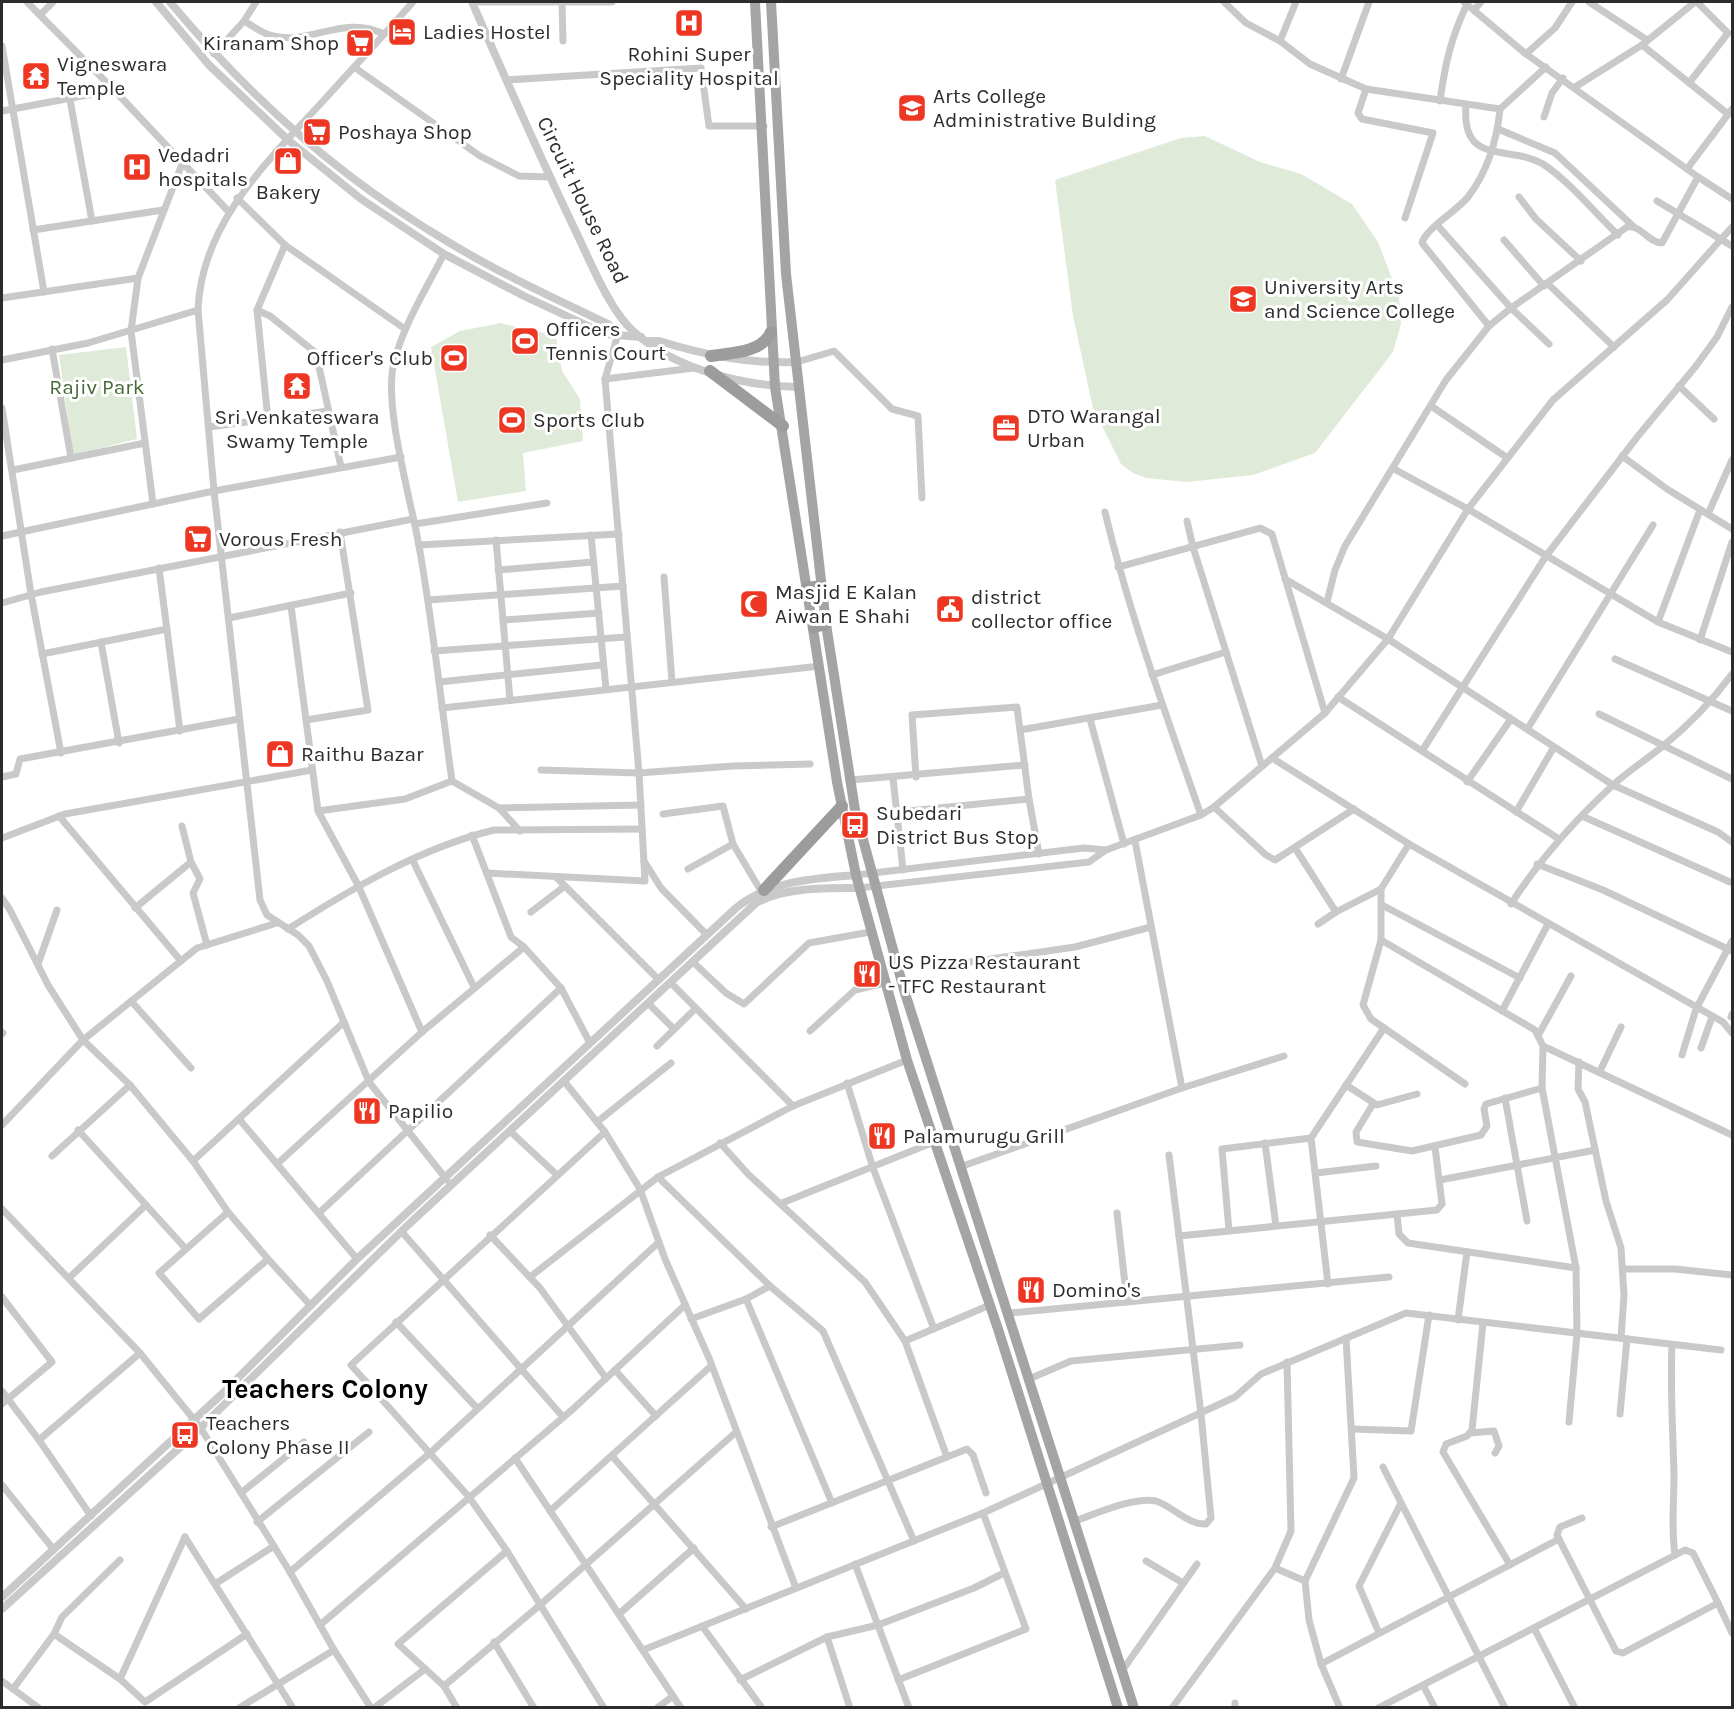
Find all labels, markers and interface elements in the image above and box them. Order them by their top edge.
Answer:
hospital icon: Rohini Super Speciality Hospital [673,7,705,39]
hotel icon: Ladies Hostel [386,16,418,48]
place label: Ladies Hostel [423,20,551,44]
supermarket icon: Kiranam Shop [344,27,376,59]
place label: Kiranam Shop [203,31,339,55]
place label: Rohini Super Speciality Hospital [599,42,779,90]
place label: Vigneswara Temple [57,52,167,100]
temple icon: Vigneswara Temple [20,60,52,92]
place label: Arts College Administrative Bulding [933,84,1156,132]
school or university icon: Arts College Administrative Bulding [896,92,928,124]
street label: Circuit House Road [532,113,634,287]
supermarket icon: Poshaya Shop [301,116,333,148]
place label: Poshaya Shop [338,120,472,144]
place label: Vedadri hospitals [158,143,248,191]
shop icon: Bakery [272,145,304,177]
hospital icon: Vedadri hospitals [121,151,153,183]
place label: Bakery [256,180,321,204]
place label: University Arts and Science College [1264,275,1455,323]
school or university icon: University Arts and Science College [1227,283,1259,315]
place label: Officers Tennis Court [546,317,666,365]
sports icon: Officers Tennis Court [509,325,541,357]
sports icon: Officer's Club [438,342,470,374]
place label: Officer's Club [307,346,433,370]
temple icon: Sri Venkateswara Swamy Temple [281,370,313,402]
park label: Rajiv Park [49,375,145,399]
sports icon: Sports Club [496,404,528,436]
place label: DTO Warangal Urban [1027,404,1161,452]
place label: Sri Venkateswara Swamy Temple [214,405,380,453]
place label: Sports Club [533,408,645,432]
office icon: DTO Warangal Urban [990,412,1022,444]
supermarket icon: Vorous Fresh [182,523,214,555]
place label: Vorous Fresh [219,527,343,551]
place label: Masjid E Kalan Aiwan E Shahi [775,580,917,628]
place label: district collector office [971,585,1112,633]
mosque icon: Masjid E Kalan Aiwan E Shahi [738,588,770,620]
public building icon: district collector office [934,593,966,625]
shop icon: Raithu Bazar [264,738,296,770]
place label: Raithu Bazar [301,742,424,766]
place label: Subedari District Bus Stop [876,801,1039,849]
bus stop icon: Subedari District Bus Stop [839,809,871,841]
place label: US Pizza Restaurant - TFC Restaurant [888,950,1080,998]
restaurant icon: US Pizza Restaurant - TFC Restaurant [851,958,883,990]
restaurant icon: Papilio [351,1095,383,1127]
place label: Papilio [388,1099,453,1123]
restaurant icon: Palamurugu Grill [866,1120,898,1152]
place label: Palamurugu Grill [903,1124,1065,1148]
restaurant icon: Domino's [1015,1274,1047,1306]
place label: Domino's [1052,1278,1141,1302]
district label: Teachers Colony [222,1373,428,1405]
place label: Teachers Colony Phase II [206,1411,350,1459]
bus stop icon: Teachers Colony Phase II [169,1419,201,1451]

